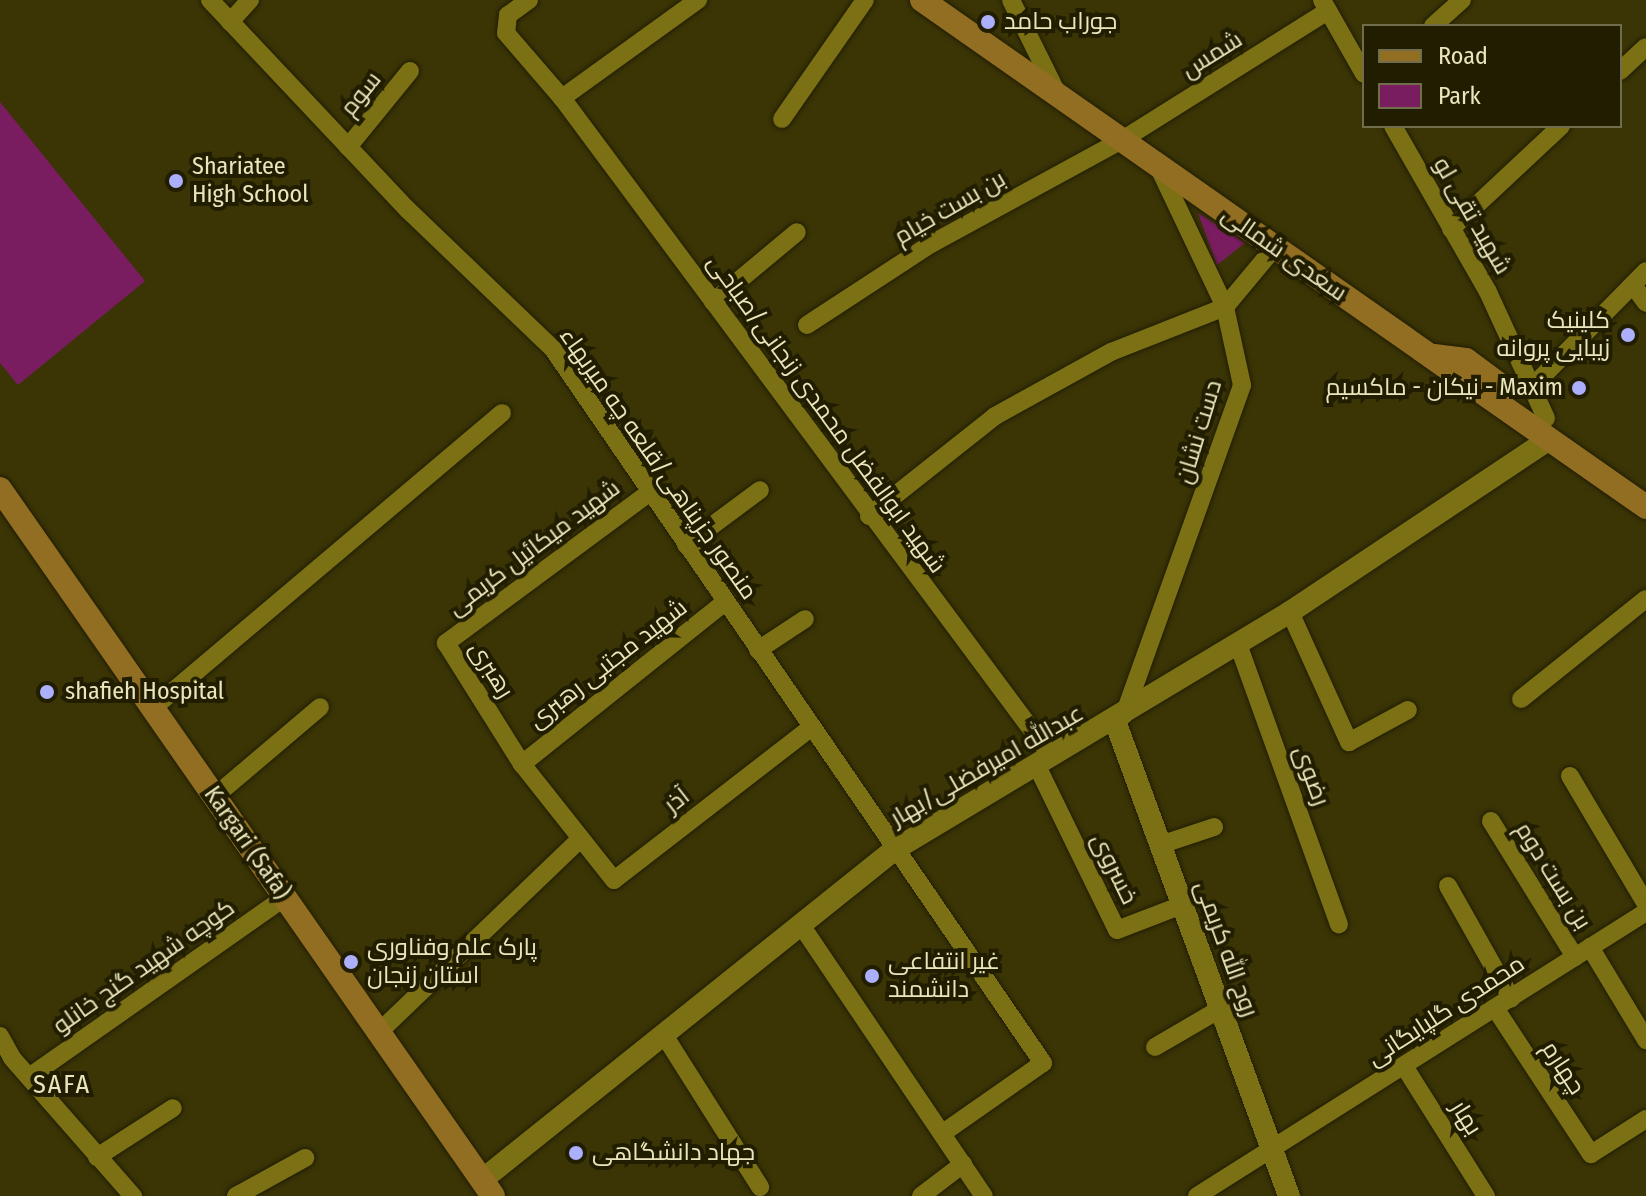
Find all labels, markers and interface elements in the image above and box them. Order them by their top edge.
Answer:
place label: جوراب حامد [1004,8,1117,36]
marker: جوراب حامد [979,13,997,31]
legend [1362,24,1622,128]
street label: شمس [1176,25,1248,85]
text: Road [1438,42,1488,70]
street label: سوم [334,66,388,122]
text: Park [1438,82,1481,110]
street label: شهید تقی لو [1427,152,1517,280]
place label: Shariatee High School [192,153,309,209]
street label: بن بست خیام [889,165,1011,251]
marker: Shariatee High School [167,172,185,190]
street label: سعدی شمالی [1216,200,1352,308]
street label: شهید ابوالفضل محمدی زنجانی/صباحی [701,249,951,579]
place label: کلینیک زیبایی پروانه [1496,307,1610,363]
street label: منصور جزپناهی/قلعه چه میربهاء [553,323,763,605]
marker: کلینیک زیبایی پروانه [1617,324,1639,346]
place label: نیکان - ماکسیم - Maxim [1326,374,1563,402]
street label: دست نشان [1170,377,1228,487]
marker: نیکان - ماکسیم - Maxim [1570,379,1588,397]
street label: شهید میکائیل کریمی [442,474,626,622]
street label: شهید مجتبی رهبری [523,593,693,735]
street label: رهبری [463,636,519,704]
place label: shafieh Hospital [65,678,224,706]
marker: shafieh Hospital [36,681,58,703]
street label: عبدالله امیرفضلی/بهار [885,699,1089,833]
street label: رضوی [1287,742,1335,810]
street label: Kargari (Safa) [198,781,296,905]
street label: آذر [659,782,695,820]
street label: بن بست دوم [1509,817,1597,935]
street label: خسروی [1085,829,1143,909]
street label: روح الله کریمی [1188,877,1264,1021]
street label: کوچه شهید گنج خانلو [48,894,240,1040]
place label: پارک علم وفناوری استان زنجان [367,934,537,990]
place label: غیر انتفاعی دانشمند [888,948,1000,1004]
street label: محمدی گلپایگانی [1362,949,1530,1073]
marker: پارک علم وفناوری استان زنجان [342,953,360,971]
marker: غیر انتفاعی دانشمند [863,967,881,985]
street label: چهارم [1535,1036,1591,1100]
district label: SAFA [33,1069,91,1101]
street label: بهار [1444,1095,1488,1141]
place label: جهاد دانشگاهی [592,1139,755,1167]
marker: جهاد دانشگاهی [567,1144,585,1162]

